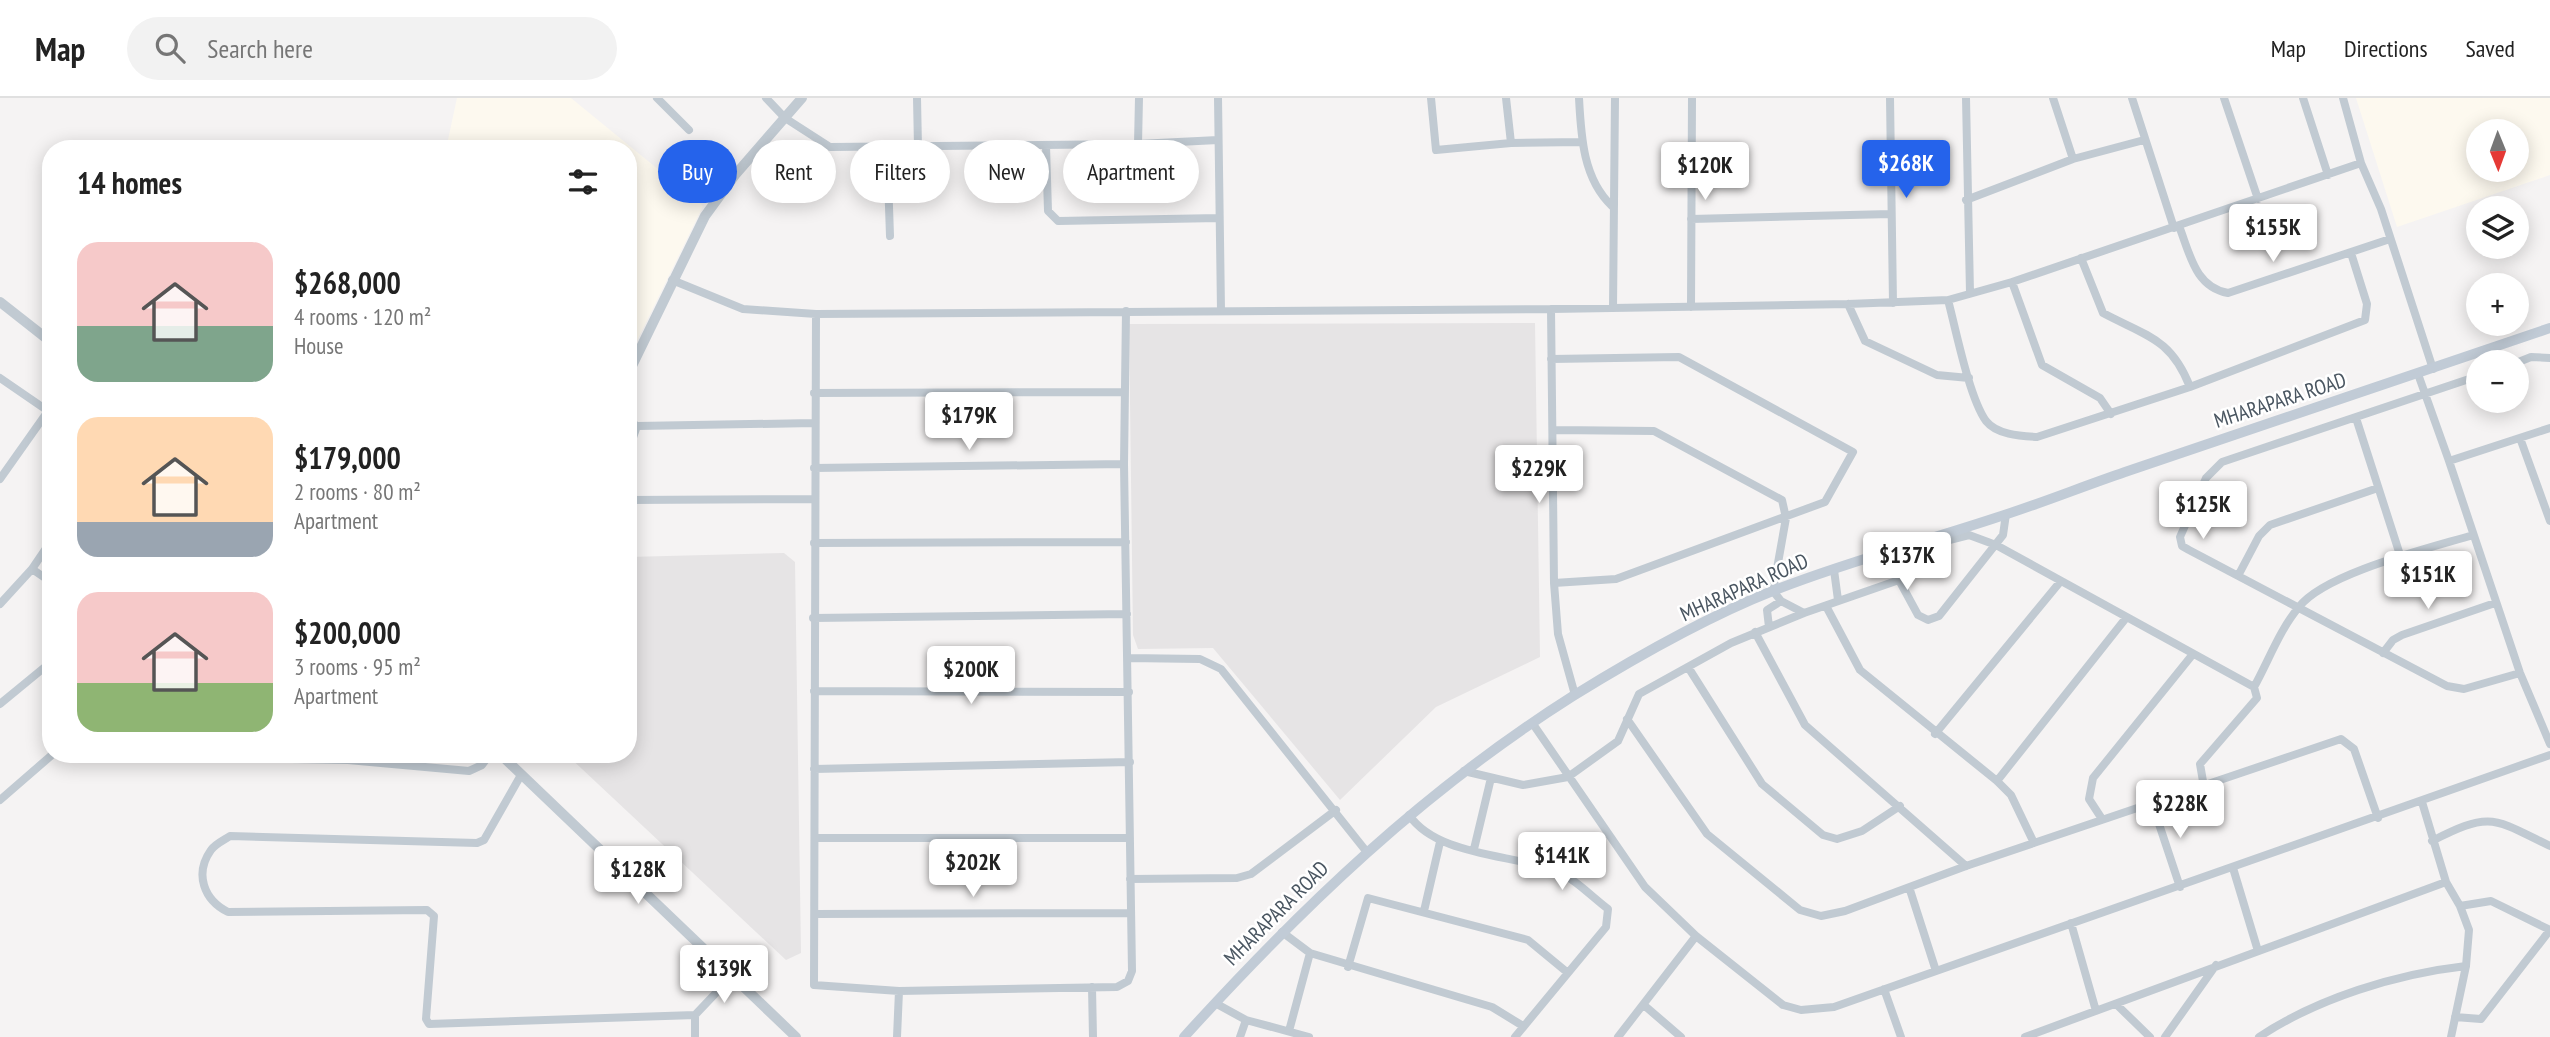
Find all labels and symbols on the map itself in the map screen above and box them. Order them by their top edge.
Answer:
north arrow [2466,119,2529,182]
pin: $268K [1857,140,1955,200]
pin: $120K [1656,142,1754,202]
pin: $155K [2224,204,2322,264]
street label: MHARAPARA ROAD [2211,366,2349,434]
pin: $179K [920,392,1018,452]
pin: $229K [1490,446,1588,505]
pin: $125K [2154,482,2252,541]
pin: $137K [1858,532,1956,592]
street label: MHARAPARA ROAD [1676,547,1812,627]
pin: $151K [2379,552,2477,611]
pin: $200K [922,646,1020,706]
pin: $228K [2131,780,2229,840]
pin: $141K [1513,832,1611,892]
pin: $202K [924,840,1022,899]
pin: $128K [589,846,687,906]
street label: MHARAPARA ROAD [1218,855,1334,971]
pin: $139K [675,946,773,1005]

